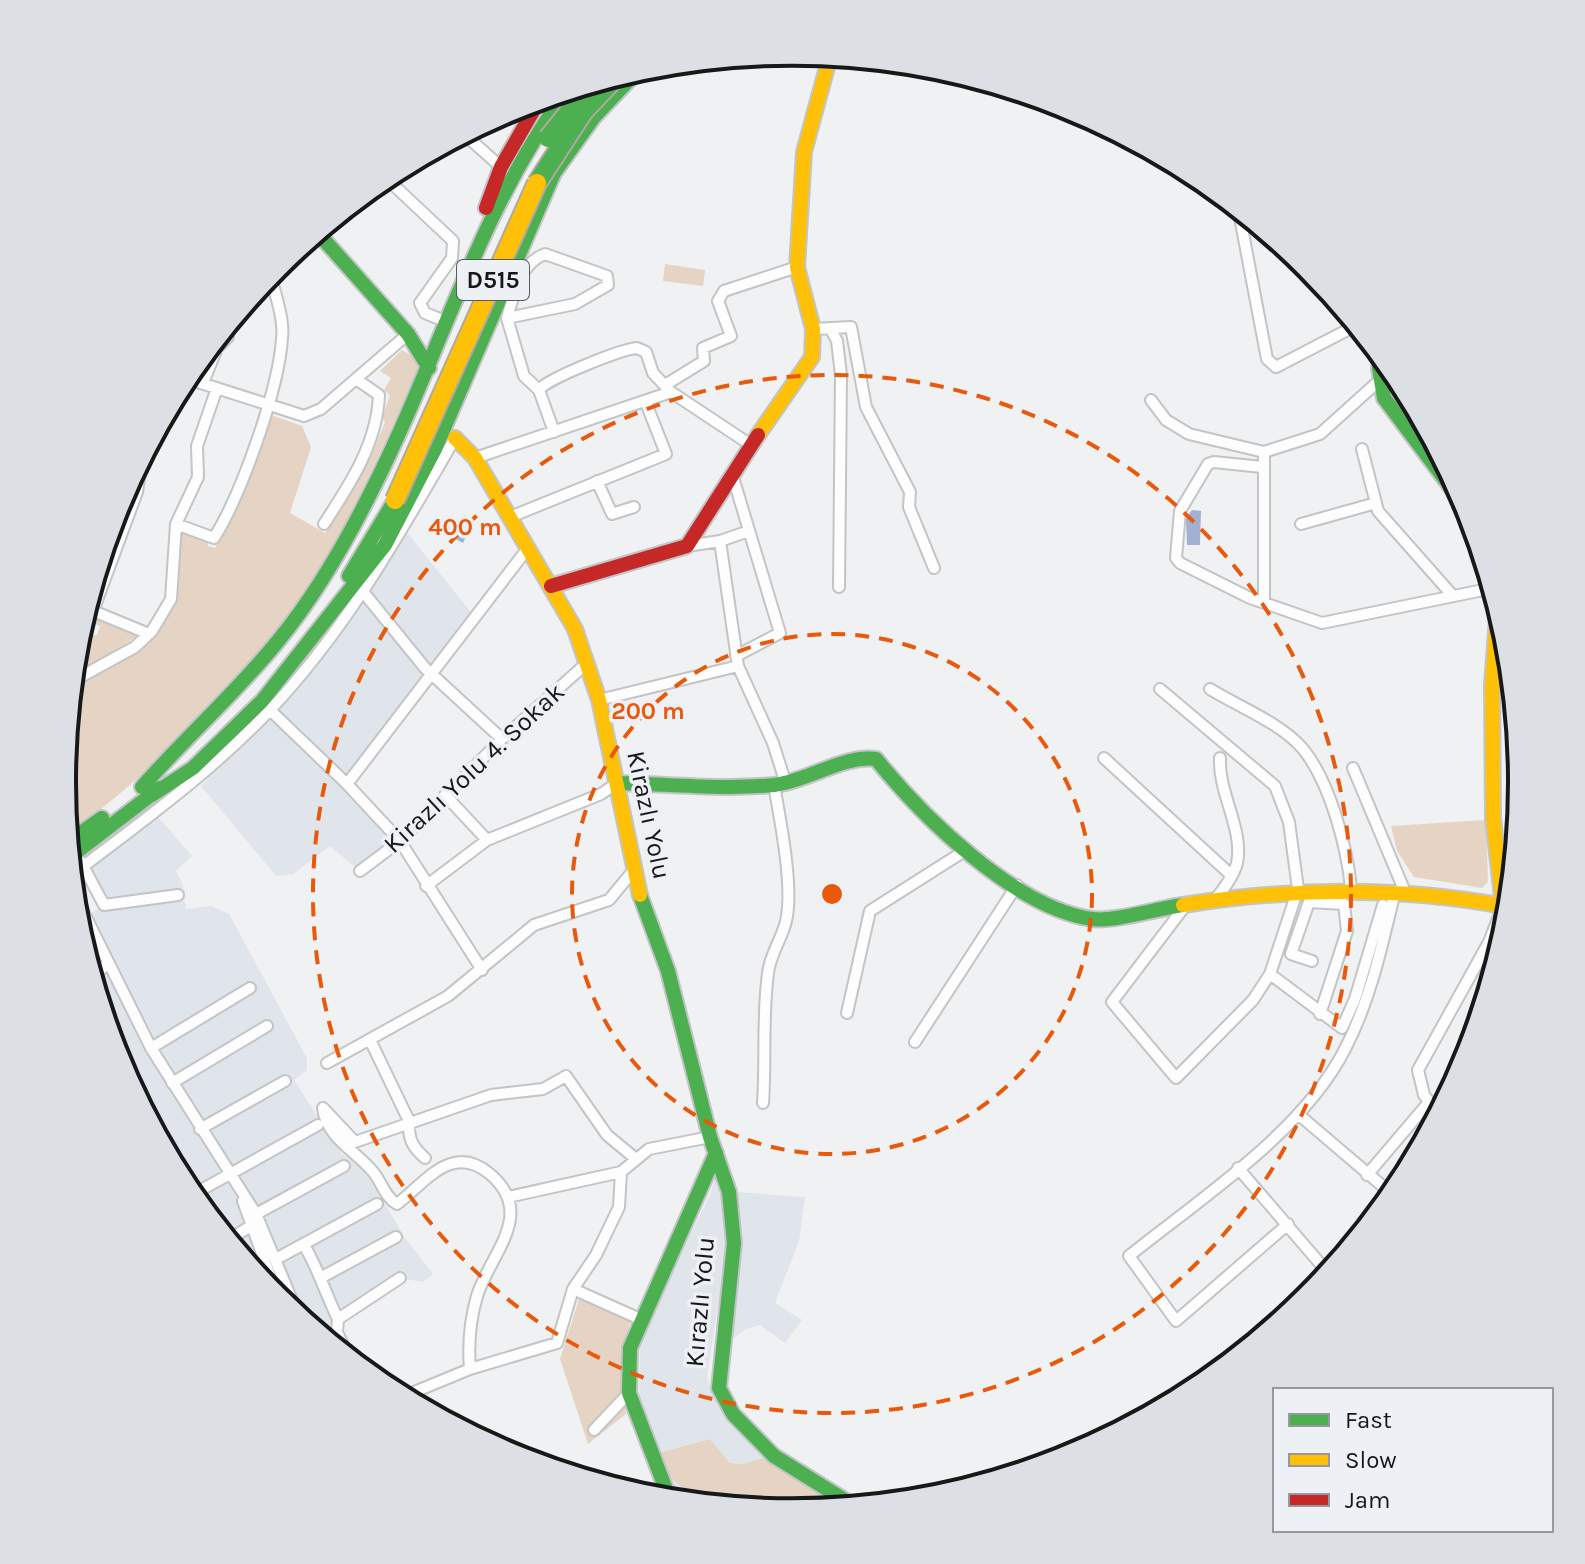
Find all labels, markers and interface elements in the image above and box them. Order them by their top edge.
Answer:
road number: D515 [457,260,529,300]
text: 400 m [428,513,502,541]
street label: Kirazlı Yolu 4. Sokak [377,676,571,860]
text: 200 m [611,697,685,725]
street label: Kirazlı Yolu [620,748,678,882]
centre of rings [818,880,846,908]
street label: Kırazlı Yolu [679,1236,721,1368]
legend [1273,1388,1553,1532]
text: Fast [1345,1406,1392,1434]
text: Slow [1345,1446,1397,1474]
text: Jam [1345,1486,1390,1514]

